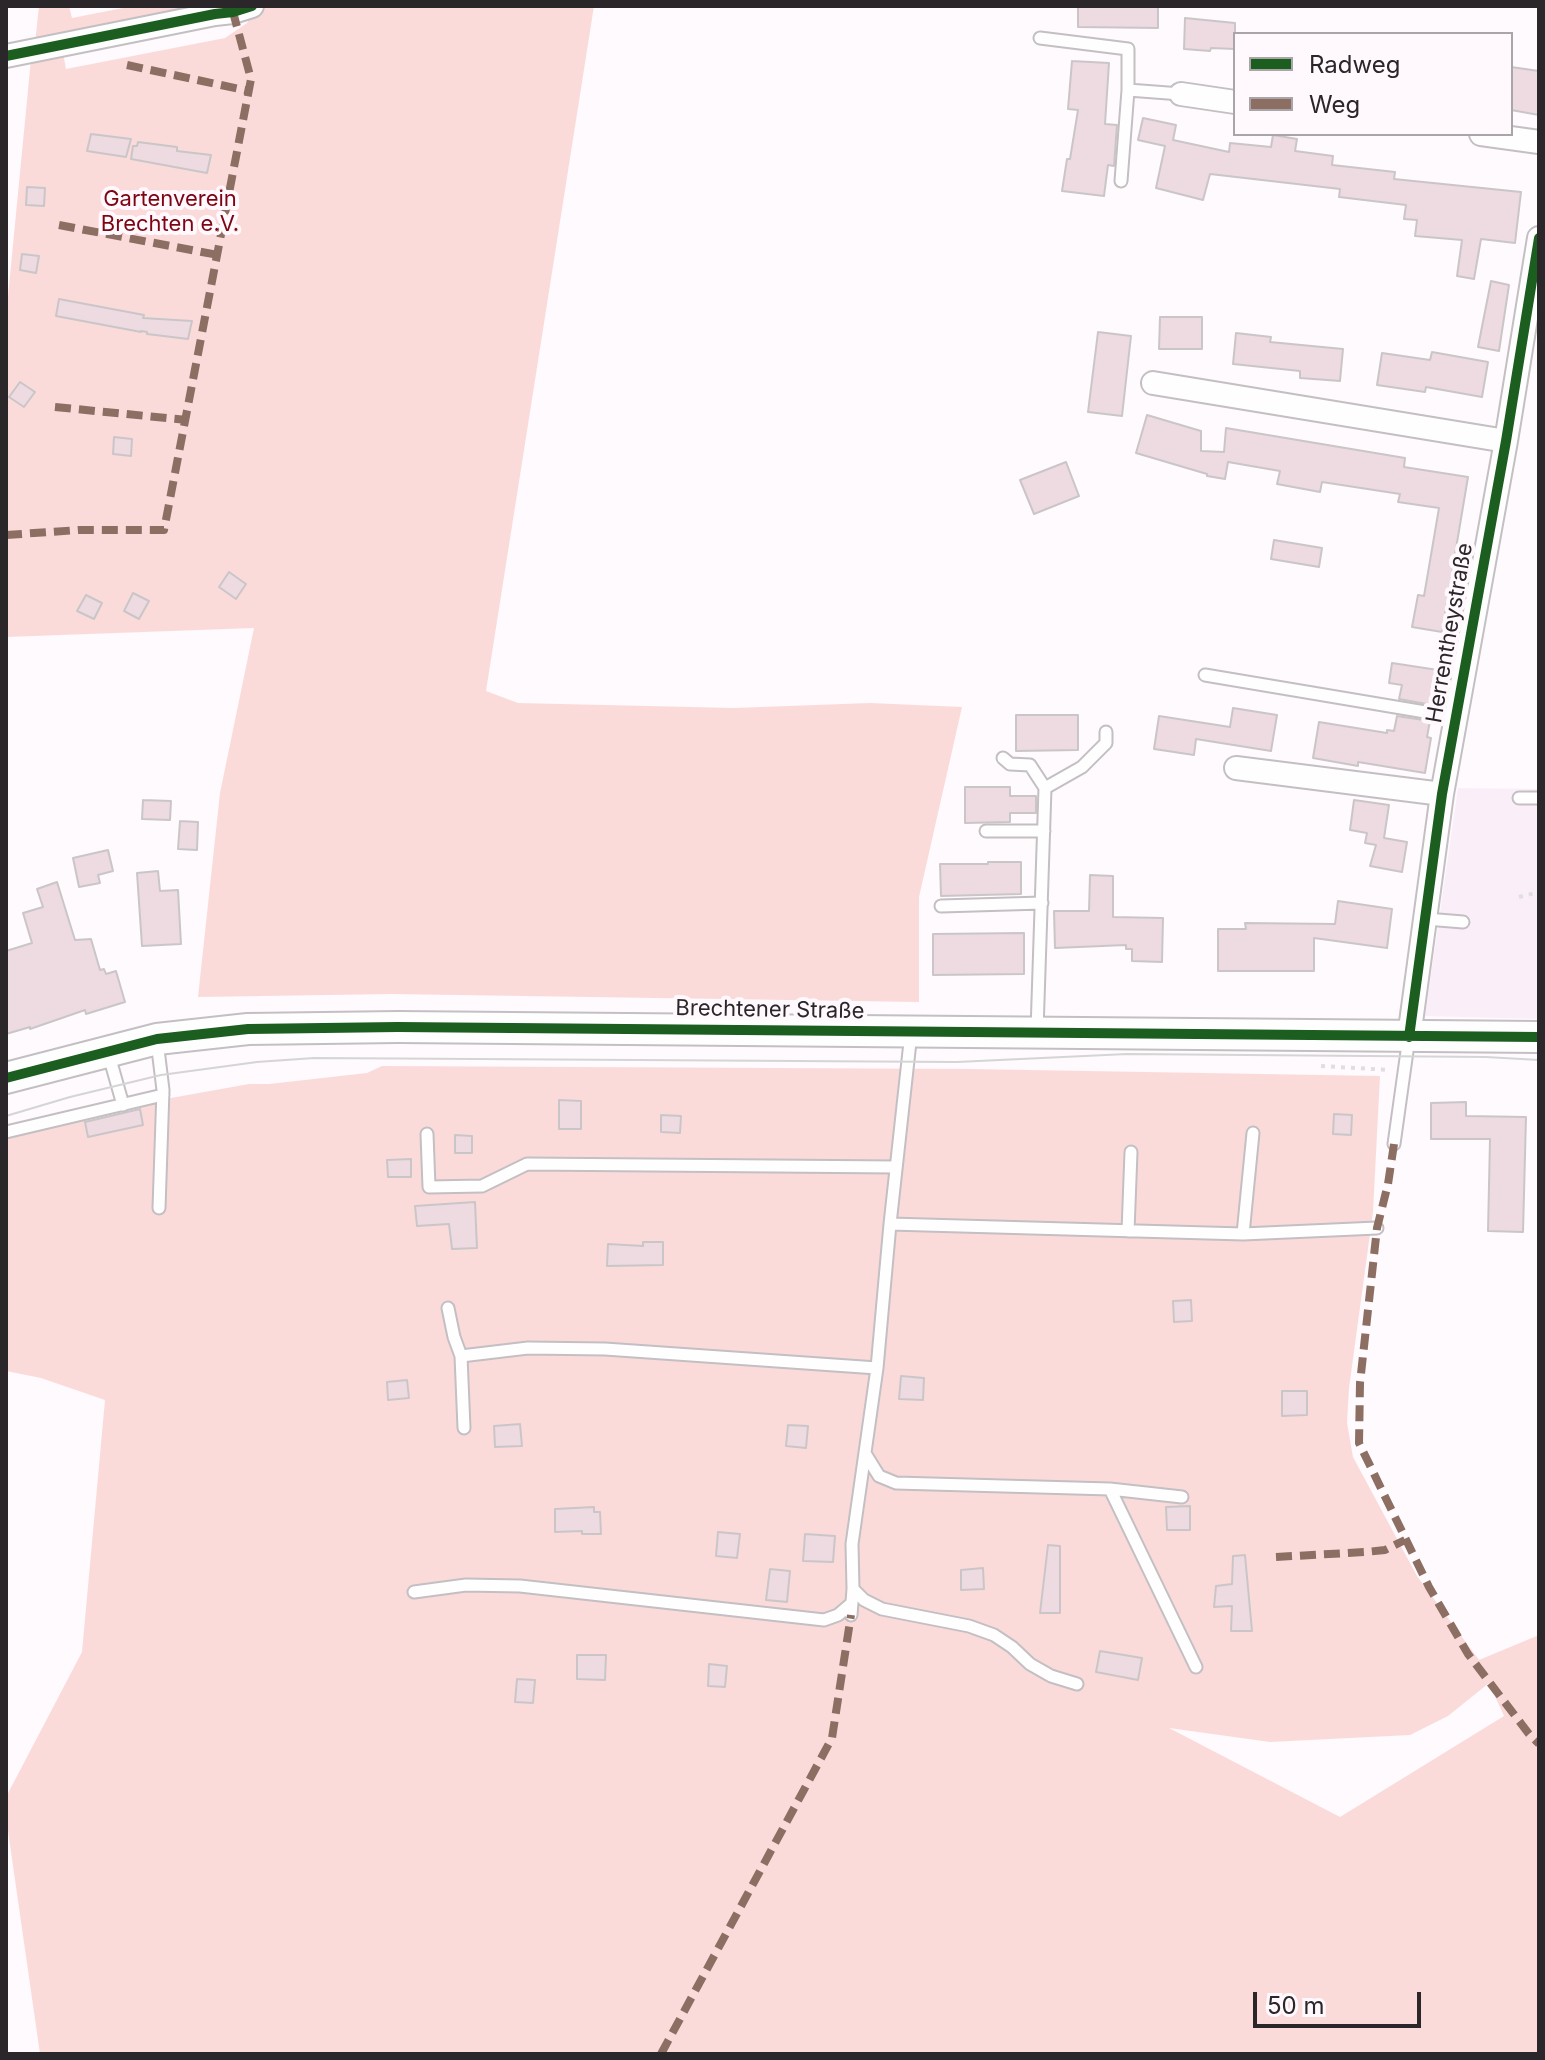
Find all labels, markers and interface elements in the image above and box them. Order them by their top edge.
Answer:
legend [1233,32,1513,136]
text: Radweg [1309,50,1400,79]
text: Weg [1309,90,1360,119]
park label: Gartenverein Brechten e.V. [101,186,239,238]
street label: Herrentheystraße [1421,541,1479,725]
street label: Brechtener Straße [675,995,865,1025]
scale bar [1257,1976,1425,2026]
text: 50 m [1267,1991,1325,2020]

